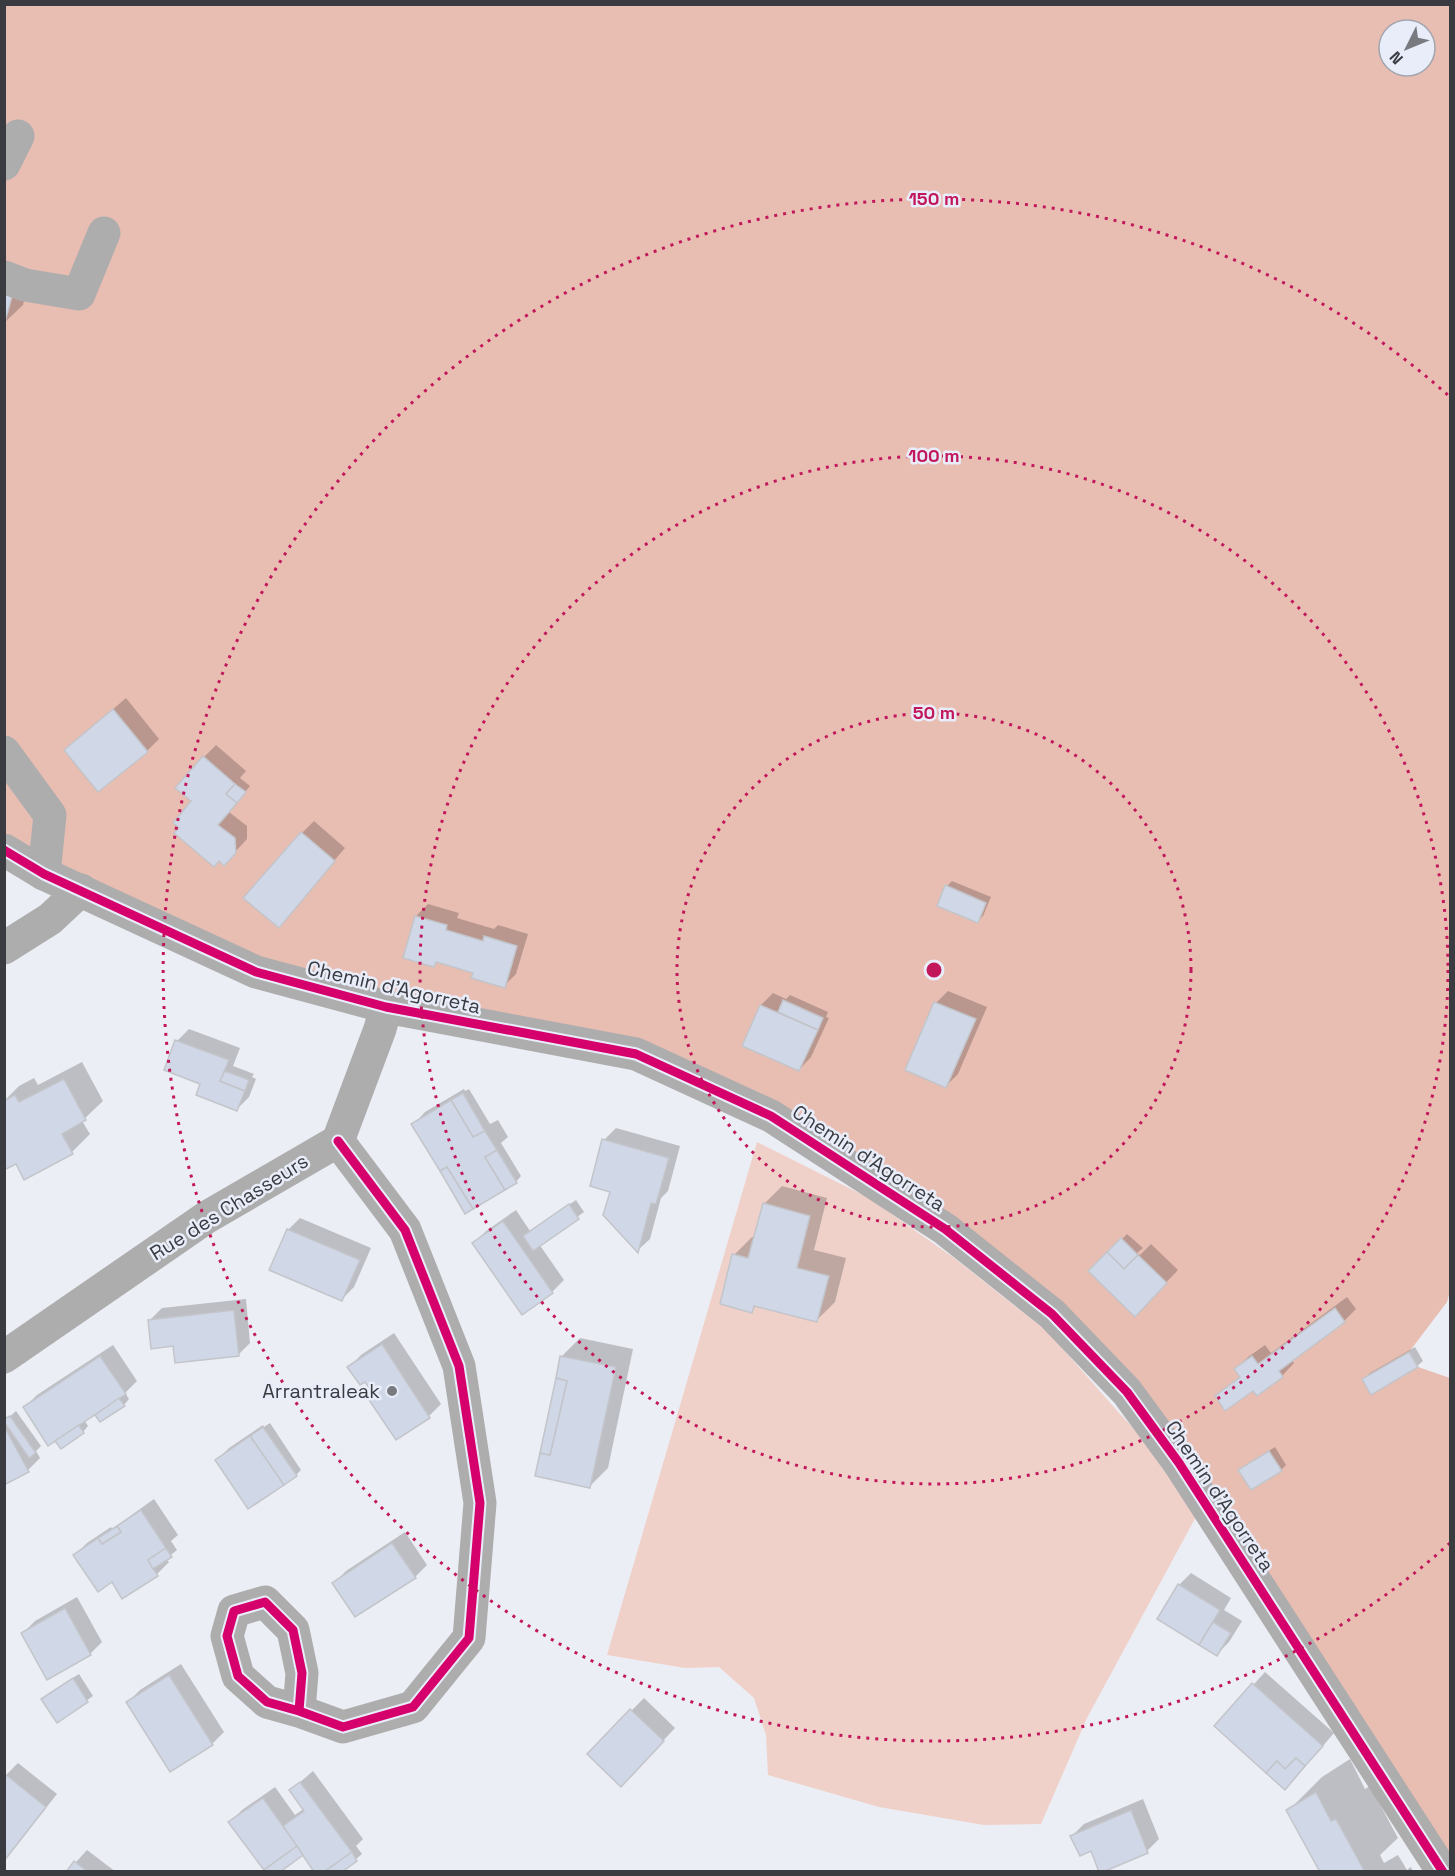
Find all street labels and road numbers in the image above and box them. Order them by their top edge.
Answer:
street label: Chemin d'Agorreta [305,954,483,1020]
street label: Chemin d'Agorreta [788,1099,950,1217]
street label: Rue des Chasseurs [145,1148,313,1266]
street label: Chemin d'Agorreta [1160,1415,1280,1577]

